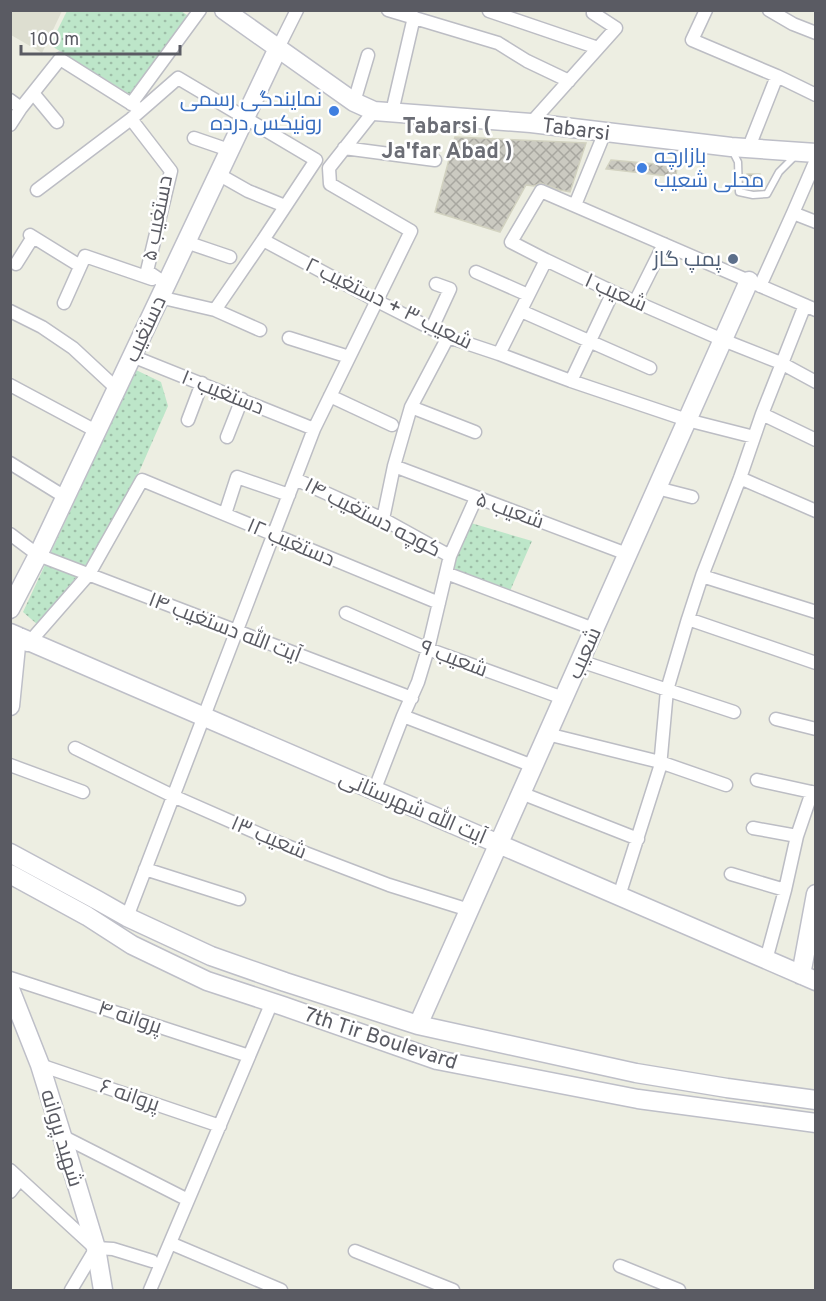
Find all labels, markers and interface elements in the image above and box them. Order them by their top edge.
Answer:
scale bar [21,18,180,56]
text: 100 m [30,29,79,52]
place label: نمایندگی رسمی رونیکس درده [180,87,322,138]
marker: نمایندگی رسمی رونیکس درده [327,104,341,118]
street label: Tabarsi [540,113,611,148]
district label: Tabarsi ( Ja'far Abad ) [381,114,513,166]
place label: بازارچه محلی شعیب [654,144,764,195]
marker: بازارچه محلی شعیب [635,161,649,175]
street label: دستغیب ۵ [137,173,180,263]
place label: پمپ گاز [652,247,721,274]
street label: شعیب ۳ + دستغیب ۲ [300,252,477,357]
marker: پمپ گاز [726,252,740,266]
street label: شعیب ۱ [580,268,651,319]
street label: دستغیب [119,292,173,367]
street label: دستغیب ۱۰ [177,365,268,422]
street label: کوچه دستغیب ۱۴ [299,472,445,564]
street label: شعیب ۵ [472,487,547,536]
street label: دستغیب ۱۲ [242,513,338,574]
street label: آیت الله دستغیب ۱۴ [144,585,306,670]
street label: شعیب [562,623,609,684]
street label: شعیب ۹ [416,634,491,685]
street label: آیت الله شهرستانی [335,763,491,852]
street label: شعیب ۱۳ [226,810,310,866]
street label: پروانه ۴ [94,995,165,1042]
street label: 7th Tir Boulevard [301,1002,461,1077]
street label: پروانه ۶ [96,1074,163,1119]
street label: شهید پروانه [33,1087,88,1190]

